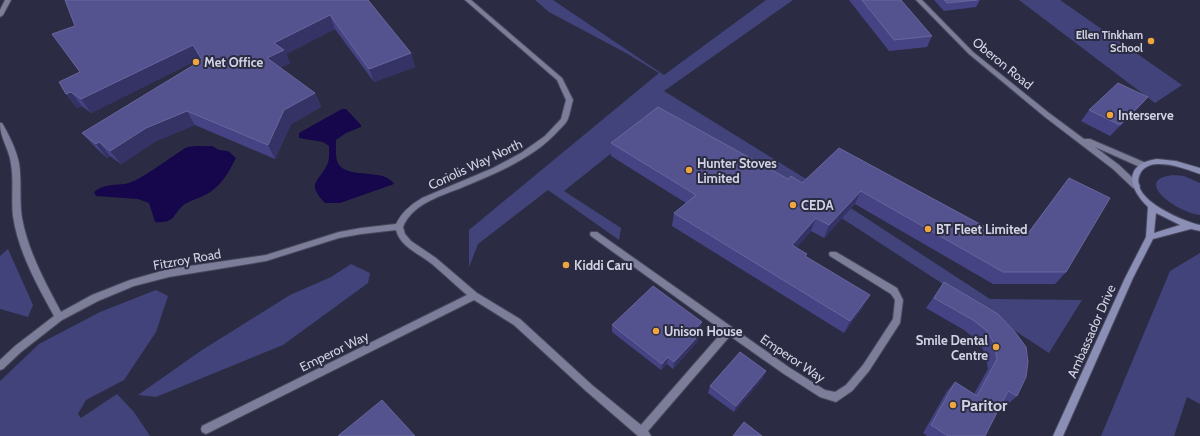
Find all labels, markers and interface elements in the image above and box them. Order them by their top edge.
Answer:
place label: Ellen Tinkham School [1076,28,1143,55]
street label: Oberon Road [969,34,1037,92]
marker: Ellen Tinkham School [1146,36,1156,46]
place label: Met Office [204,54,264,70]
marker: Met Office [191,57,201,67]
place label: Interserve [1118,107,1174,123]
marker: Interserve [1105,110,1115,120]
street label: Coriolis Way North [425,135,525,193]
place label: Hunter Stoves Limited [697,155,777,186]
marker: Hunter Stoves Limited [684,165,694,175]
place label: CEDA [801,197,835,213]
marker: CEDA [788,200,798,210]
place label: BT Fleet Limited [936,221,1028,237]
marker: BT Fleet Limited [923,224,933,234]
street label: Fitzroy Road [152,245,222,273]
place label: Kiddi Caru [574,257,632,273]
marker: Kiddi Caru [561,260,571,270]
street label: Ambassador Drive [1063,282,1119,380]
place label: Unison House [664,323,743,339]
marker: Unison House [651,326,661,336]
street label: Emperor Way [297,327,372,375]
street label: Emperor Way [758,330,829,386]
place label: Smile Dental Centre [916,332,989,363]
marker: Smile Dental Centre [991,342,1001,352]
place label: Paritor [961,396,1008,415]
marker: Paritor [948,400,958,410]

